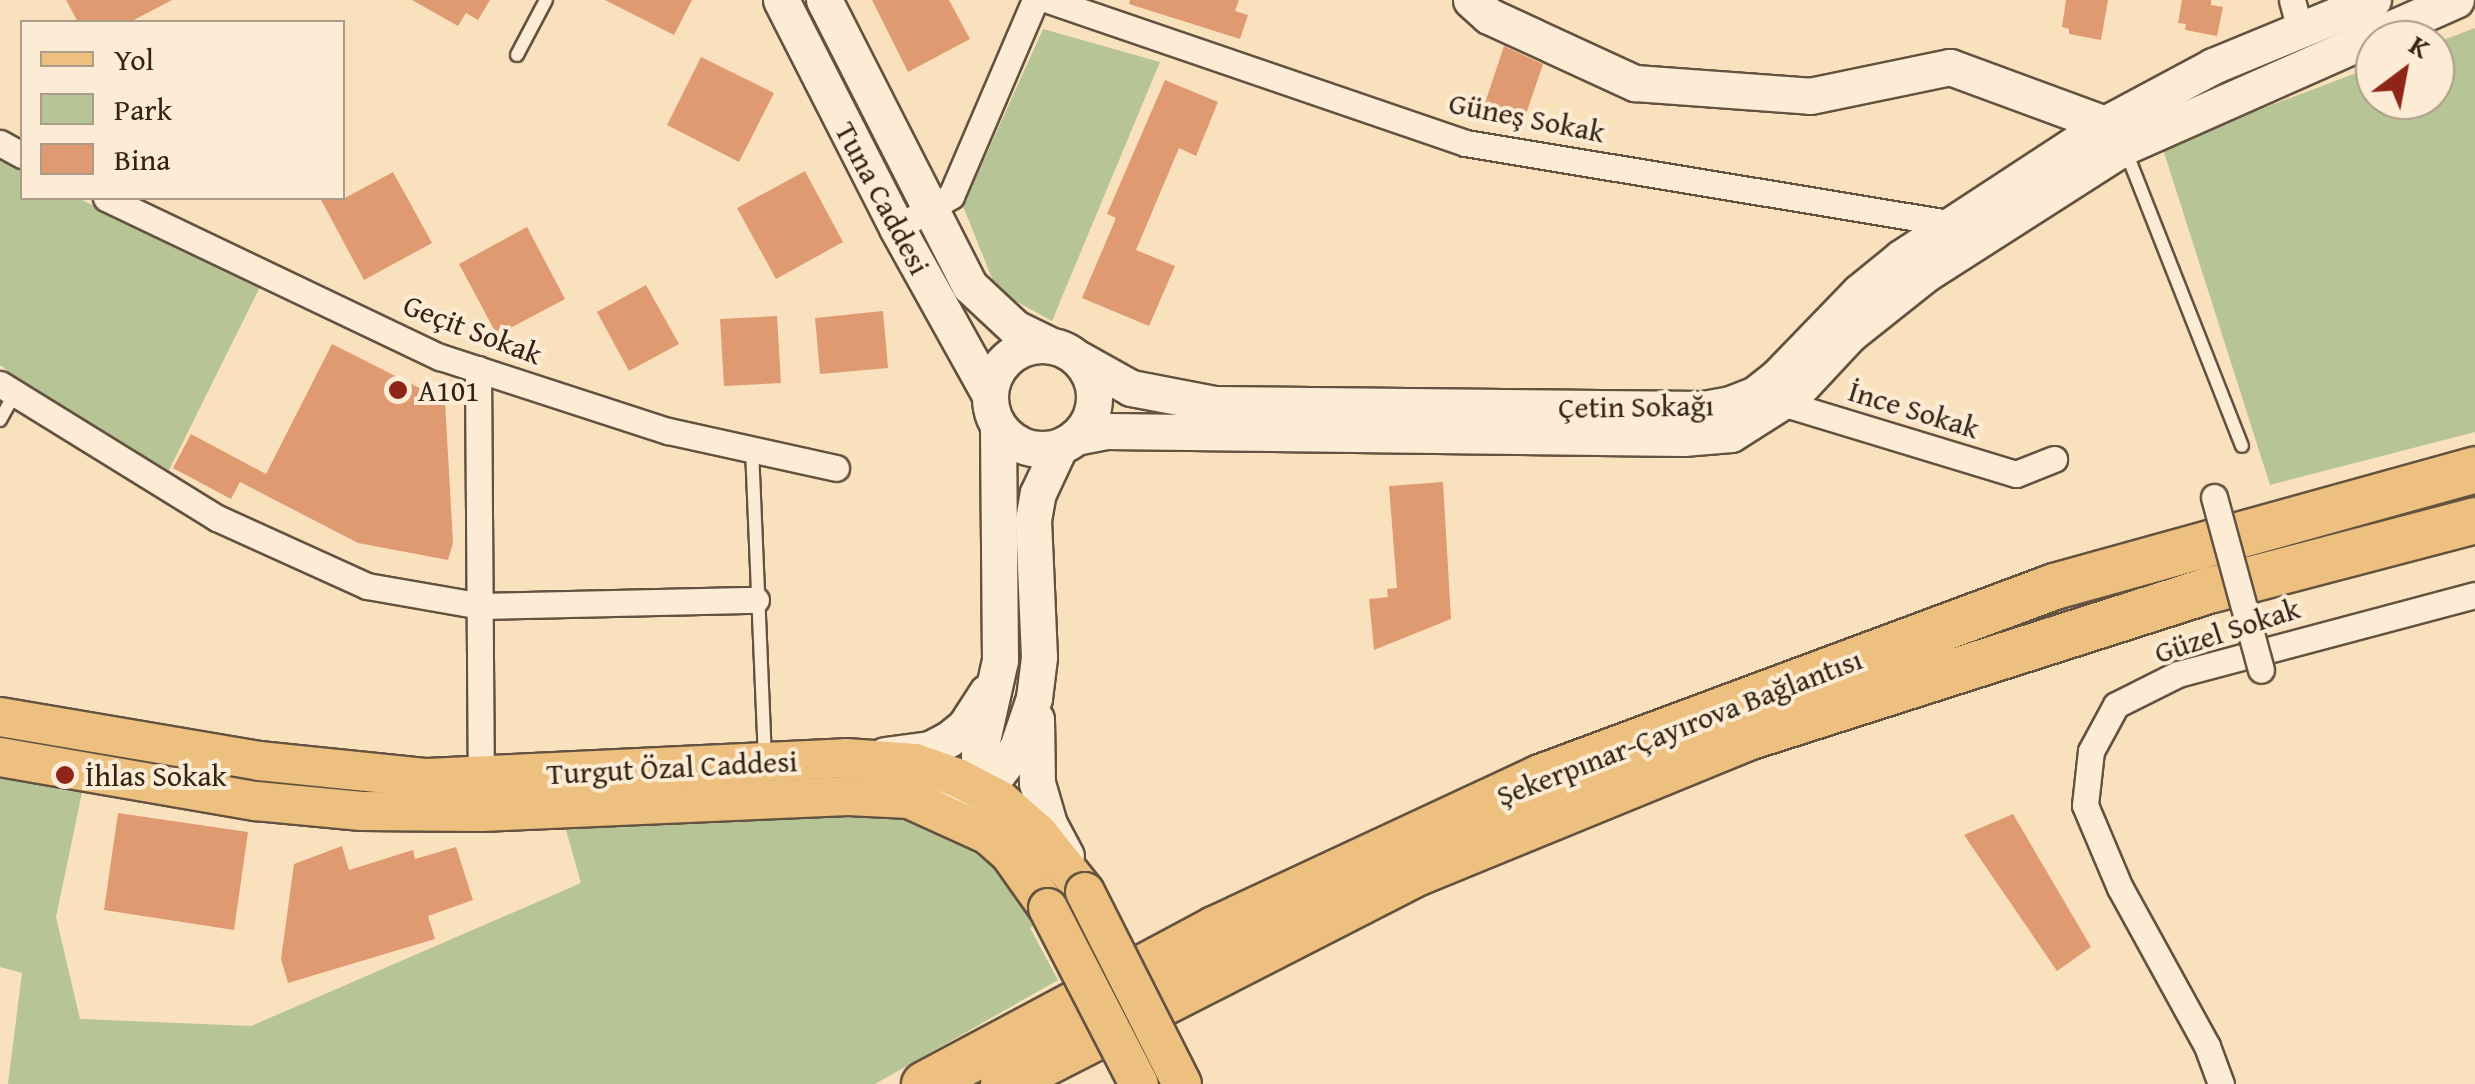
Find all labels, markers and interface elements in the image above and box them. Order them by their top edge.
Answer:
legend [20,20,345,200]
north arrow [2355,20,2455,120]
text: K [2402,24,2438,68]
text: Yol [114,37,154,81]
street label: Güneş Sokak [1446,84,1608,150]
text: Park [114,87,172,131]
street label: Tuna Caddesi [828,116,938,280]
text: Bina [114,137,170,181]
street label: Geçit Sokak [399,286,547,372]
place label: A101 [418,372,480,408]
street label: İnce Sokak [1844,372,1984,446]
marker: A101 [387,379,409,401]
street label: Çetin Sokağı [1558,387,1714,425]
street label: Güzel Sokak [2150,590,2304,670]
street label: Şekerpınar-Çayırova Bağlantısı [1491,641,1867,813]
street label: Turgut Özal Caddesi [546,742,798,792]
place label: İhlas Sokak [85,757,227,793]
marker: İhlas Sokak [54,764,76,786]

